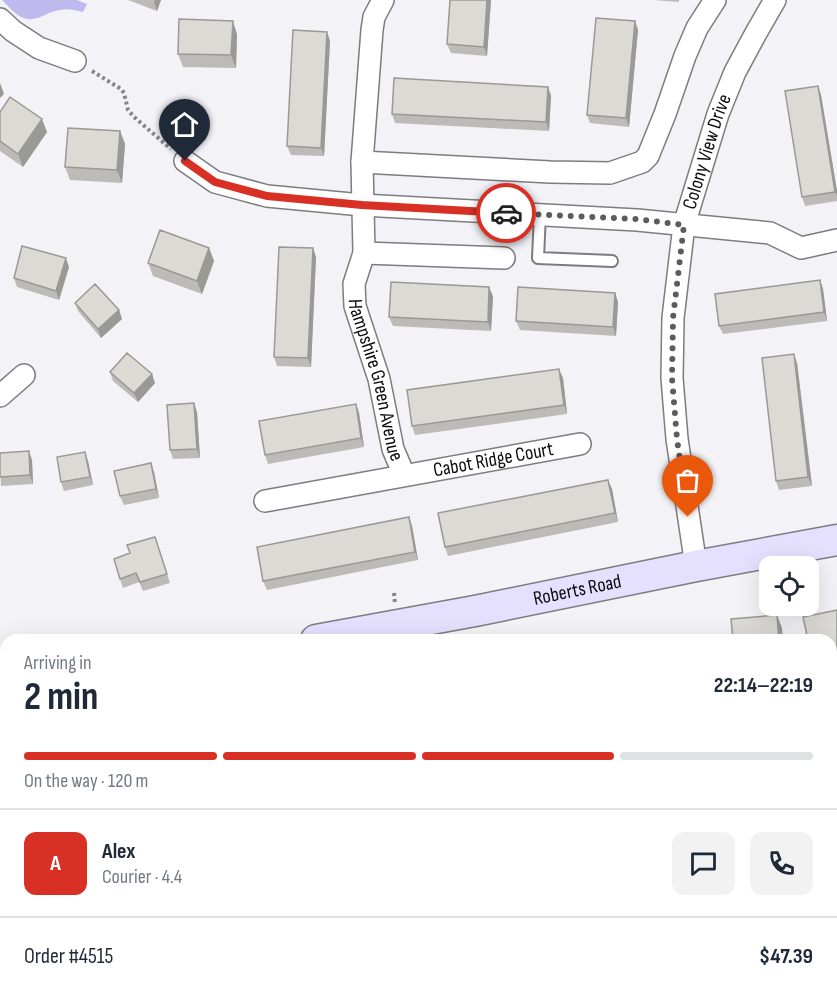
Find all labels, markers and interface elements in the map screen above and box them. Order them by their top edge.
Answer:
street label: Colony View Drive [678,91,737,212]
pin [159,99,210,161]
icon: home [168,108,201,141]
courier [476,183,536,243]
icon: car [490,197,523,230]
street label: Hampshire Green Avenue [343,298,409,465]
street label: Cabot Ridge Court [431,437,555,482]
pin [662,455,713,517]
icon: bag [671,464,704,497]
map controls [759,556,819,616]
button: locate [759,556,819,616]
street label: Roberts Road [531,570,623,611]
text: Arriving in [24,651,92,675]
text: 22:14–22:19 [714,672,813,699]
text: 2 min [24,674,98,721]
text: On the way · 120 m [24,769,148,793]
button: chat [672,832,735,895]
button: phone [750,832,813,895]
text: Alex [102,838,135,865]
text: A [50,850,61,877]
text: Courier · 4.4 [102,865,182,889]
text: Order #4515 [24,943,113,970]
text: $47.39 [759,943,813,970]

